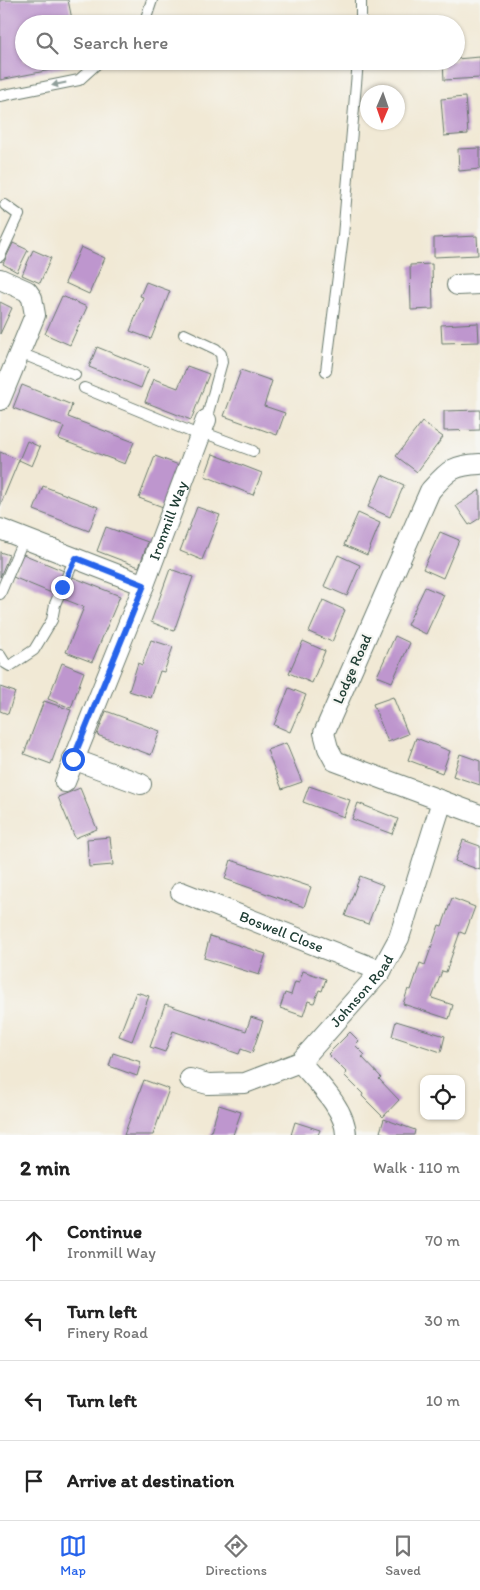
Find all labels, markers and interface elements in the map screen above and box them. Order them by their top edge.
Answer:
search box [15,15,465,70]
icon: search [33,29,61,57]
text: Search here [73,31,168,54]
one-way arrow [51,80,66,88]
north arrow [360,85,405,130]
street label: Ironmill Way [145,478,191,563]
route end [51,576,74,599]
street label: Lodge Road [329,631,375,707]
route start [62,748,85,771]
street label: Boswell Close [237,907,326,956]
street label: Johnson Road [326,951,397,1031]
map controls [420,1075,465,1120]
button: locate [420,1075,465,1120]
text: 2 min [20,1155,70,1180]
text: Walk · 110 m [373,1158,460,1177]
text: Continue [67,1220,142,1243]
icon: ahead [20,1227,48,1255]
text: 70 m [425,1231,460,1250]
text: Ironmill Way [67,1243,156,1262]
text: Turn left [67,1300,137,1323]
icon: left [20,1307,48,1335]
text: 30 m [424,1311,460,1330]
text: Finery Road [67,1323,148,1342]
icon: left [20,1387,48,1415]
text: Turn left [67,1389,137,1412]
text: 10 m [426,1391,460,1410]
icon: arrive [20,1467,48,1495]
text: Arrive at destination [67,1469,234,1492]
tab: Map [59,1532,87,1579]
tab: Directions [205,1532,267,1579]
tab: Saved [385,1532,421,1579]

